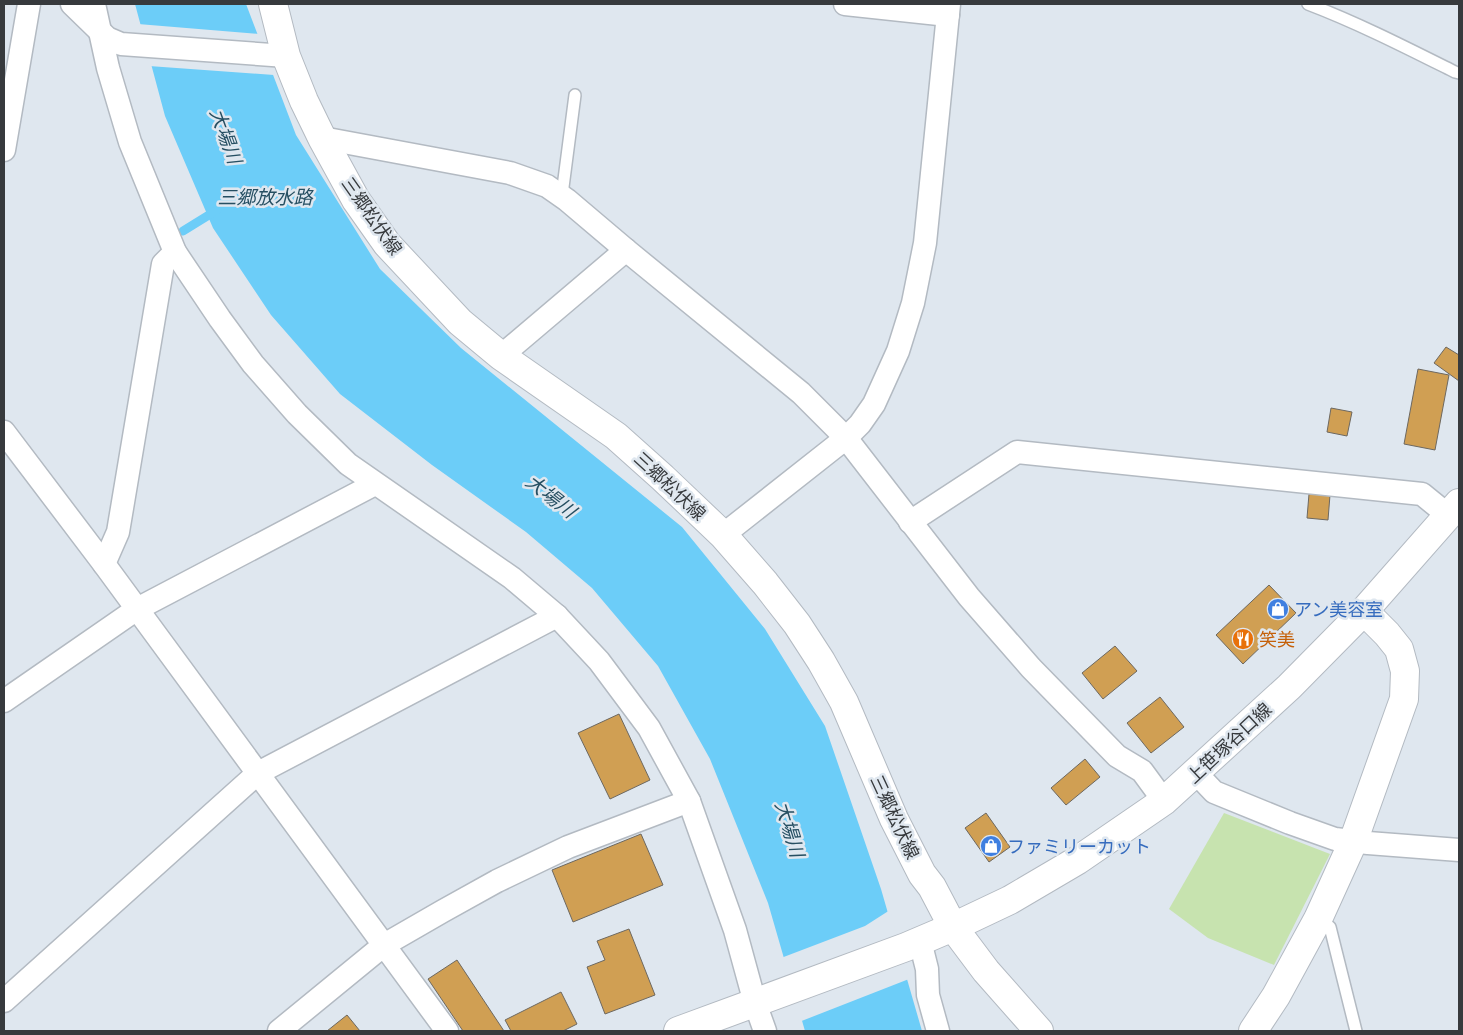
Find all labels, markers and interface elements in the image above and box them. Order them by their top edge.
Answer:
water label: 大場川 [206,105,247,168]
street label: 三郷松伏線 [338,173,406,259]
water label: 三郷放水路 [217,186,314,208]
street label: 三郷松伏線 [630,448,710,524]
water label: 大場川 [522,470,582,523]
shop icon: アン美容室 [1266,597,1290,621]
place label: アン美容室 [1294,599,1383,620]
restaurant icon: 笑美 [1231,627,1255,651]
place label: 笑美 [1259,629,1295,650]
street label: 上笹塚谷口線 [1182,698,1276,788]
street label: 三郷松伏線 [866,772,924,862]
water label: 大場川 [771,799,809,861]
shop icon: ファミリーカット [979,834,1003,858]
place label: ファミリーカット [1007,836,1151,857]

